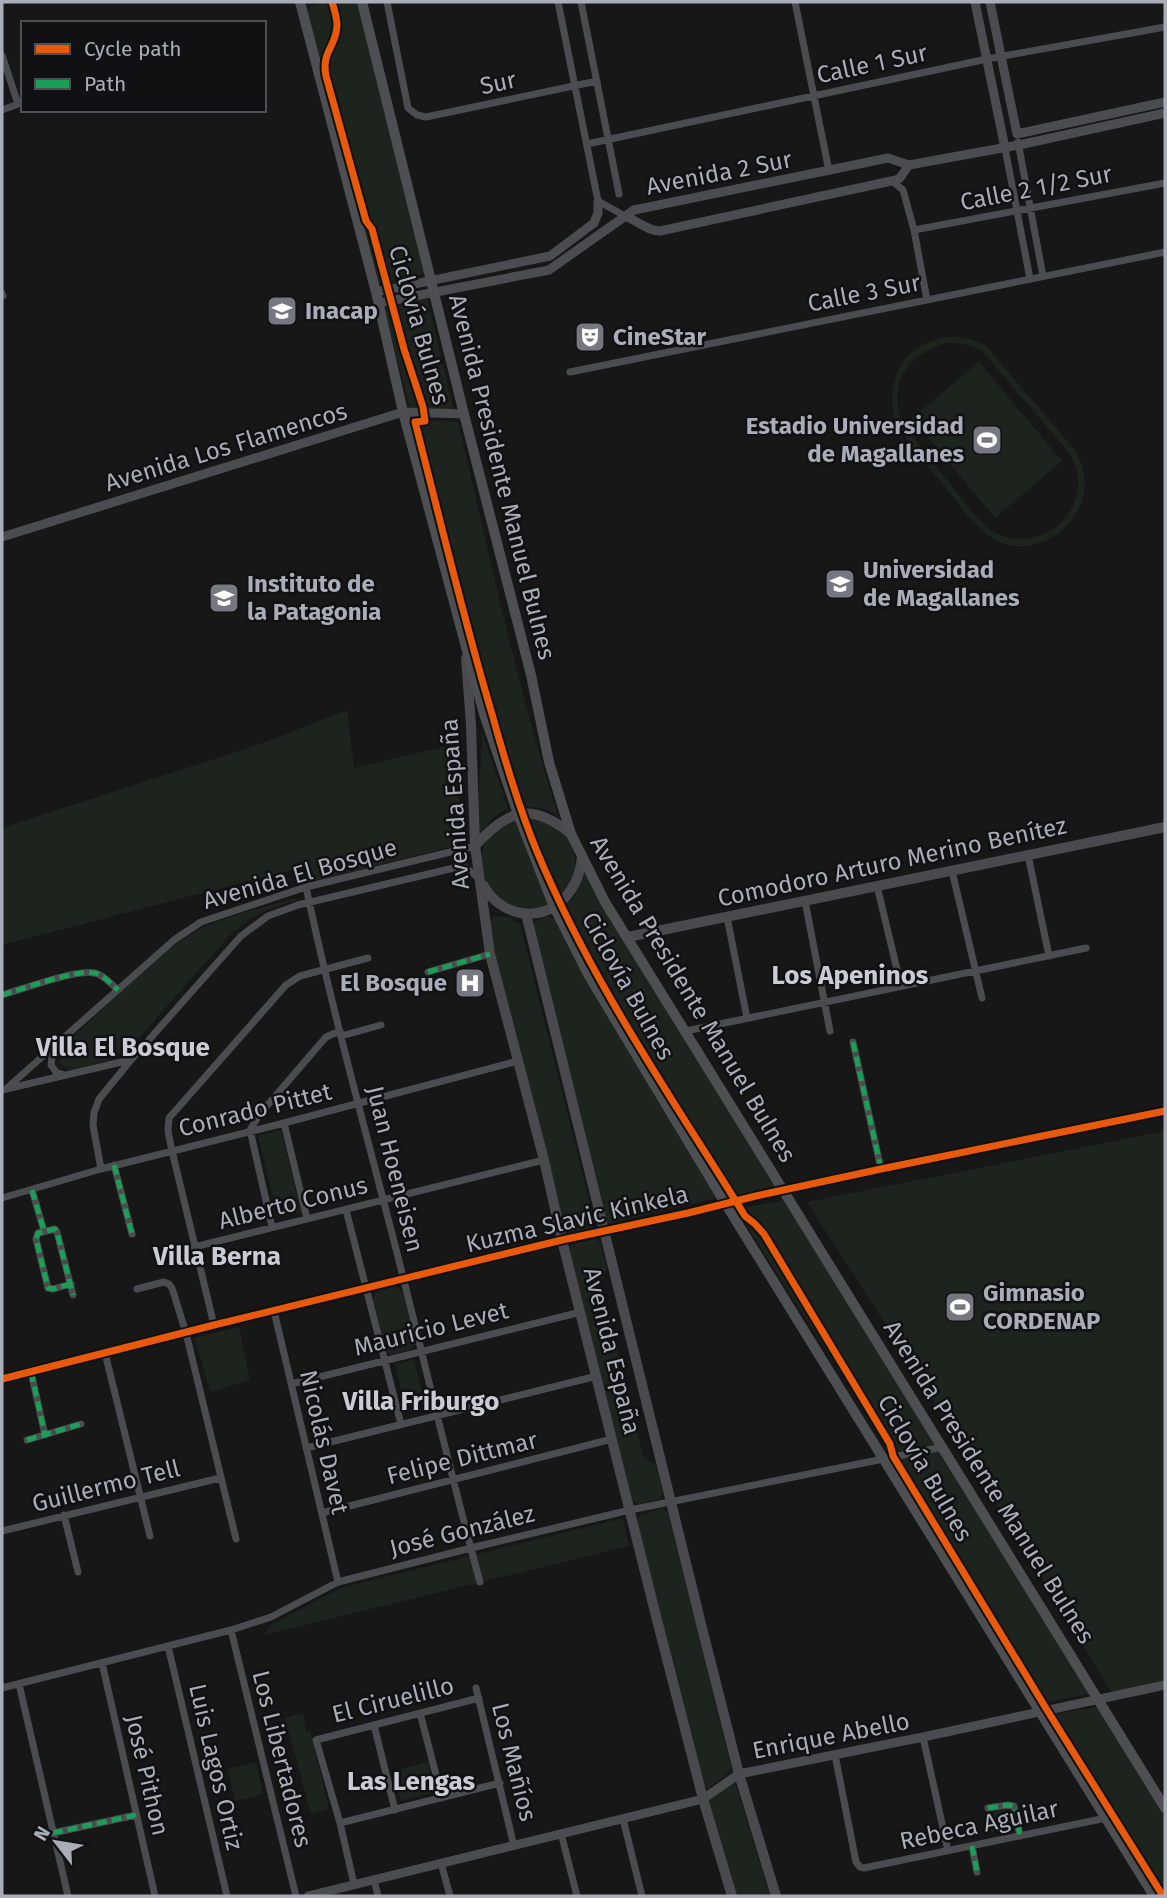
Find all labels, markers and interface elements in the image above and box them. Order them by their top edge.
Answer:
legend [21,21,266,112]
text: Cycle path [84,36,182,62]
street label: Calle 1 Sur [814,38,931,89]
street label: Sur [477,65,519,100]
text: Path [84,71,126,97]
street label: Avenida 2 Sur [644,145,795,201]
street label: Calle 2 1/2 Sur [958,159,1115,216]
street label: Ciclovía Bulnes [383,242,455,408]
street label: Calle 3 Sur [805,268,923,318]
street label: Avenida Presidente Manuel Bulnes [443,291,561,663]
school or university icon: Inacap [265,294,299,328]
place label: Inacap [305,297,378,325]
theatre icon: CineStar [573,320,607,354]
place label: CineStar [613,323,707,351]
street label: Avenida Los Flamencos [102,397,350,497]
place label: Estadio Universidad de Magallanes [746,412,964,468]
sports icon: Estadio Universidad de Magallanes [970,423,1004,457]
place label: Universidad de Magallanes [863,556,1020,612]
school or university icon: Universidad de Magallanes [823,567,857,601]
place label: Instituto de la Patagonia [247,570,382,626]
school or university icon: Instituto de la Patagonia [207,581,241,615]
street label: Avenida España [435,718,475,890]
street label: Comodoro Arturo Merino Benítez [715,811,1069,913]
street label: Avenida Presidente Manuel Bulnes [584,831,802,1167]
street label: Avenida El Bosque [200,833,400,915]
street label: Ciclovía Bulnes [576,907,680,1065]
district label: Los Apeninos [772,960,929,991]
hospital icon: El Bosque [453,966,487,1000]
place label: El Bosque [340,969,447,997]
district label: Villa El Bosque [35,1032,210,1063]
street label: Conrado Pittet [176,1077,335,1143]
street label: Juan Hoeneisen [361,1083,429,1255]
street label: Alberto Conus [216,1171,370,1235]
street label: Kuzma Slavic Kinkela [463,1180,691,1258]
district label: Villa Berna [152,1241,281,1272]
street label: Avenida España [578,1265,646,1437]
place label: Gimnasio CORDENAP [983,1279,1100,1335]
sports icon: Gimnasio CORDENAP [943,1290,977,1324]
street label: Mauricio Levet [351,1296,511,1362]
street label: Avenida Presidente Manuel Bulnes [878,1315,1100,1649]
street label: Nicolás Davet [294,1367,354,1517]
district label: Villa Friburgo [342,1386,499,1417]
street label: Ciclovía Bulnes [872,1390,978,1546]
street label: Felipe Dittmar [384,1426,541,1490]
street label: Guillermo Tell [29,1454,183,1518]
street label: José González [387,1499,537,1563]
street label: Los Libertadores [247,1668,317,1850]
street label: El Ciruelillo [329,1671,457,1729]
street label: Luis Lagos Ortiz [183,1681,249,1853]
street label: Los Mañíos [486,1700,542,1824]
street label: Enrique Abello [750,1707,912,1765]
street label: José Pithon [119,1712,175,1838]
district label: Las Lengas [347,1766,475,1797]
street label: Rebeca Aguilar [897,1794,1061,1855]
north arrow [21,1807,91,1877]
text: N [29,1822,55,1845]

